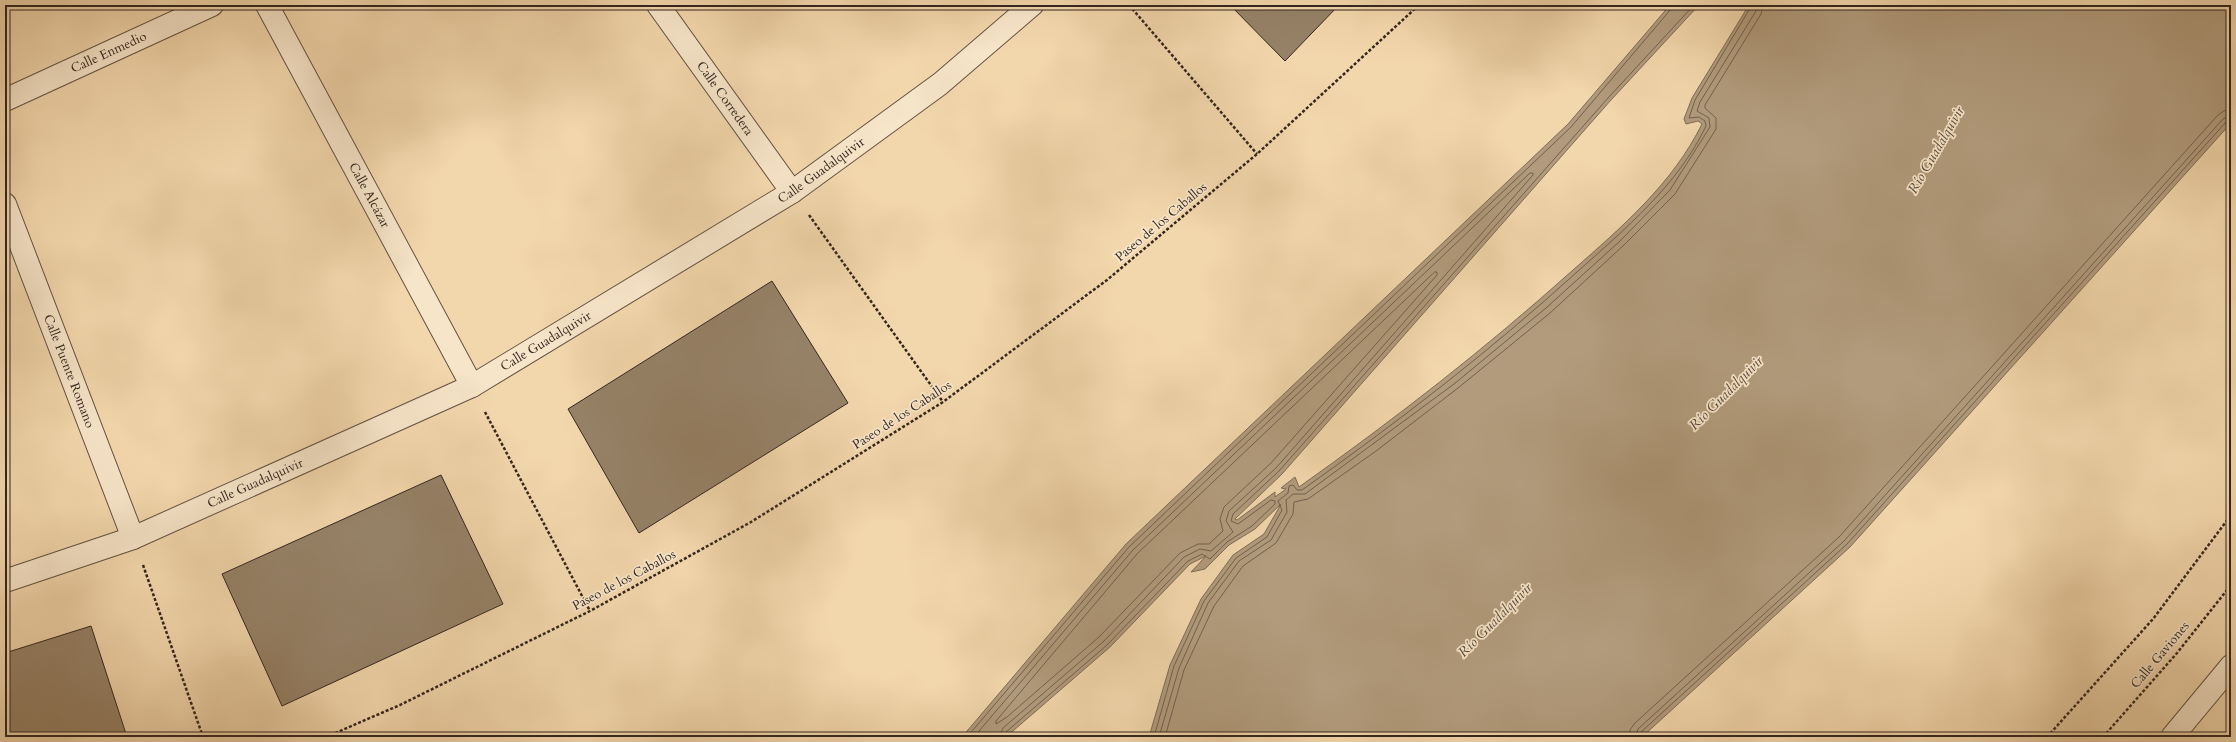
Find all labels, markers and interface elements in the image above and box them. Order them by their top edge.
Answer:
street label: Calle Enmedio [68,27,149,78]
street label: Calle Corredera [692,58,758,139]
water label: Río Guadalquivir [1903,103,1969,197]
street label: Calle Guadalquivir [774,133,868,208]
street label: Calle Alcázar [344,159,394,231]
street label: Paseo de los Caballos [1111,178,1211,266]
street label: Calle Guadalquivir [497,307,595,376]
street label: Calle Puente Romano [39,312,99,431]
water label: Río Guadalquivir [1685,351,1768,434]
street label: Paseo de los Caballos [849,376,955,454]
street label: Calle Guadalquivir [204,454,306,513]
street label: Paseo de los Caballos [569,545,679,615]
water label: Río Guadalquivir [1454,578,1537,661]
street label: Calle Gaviones [2127,618,2193,692]

